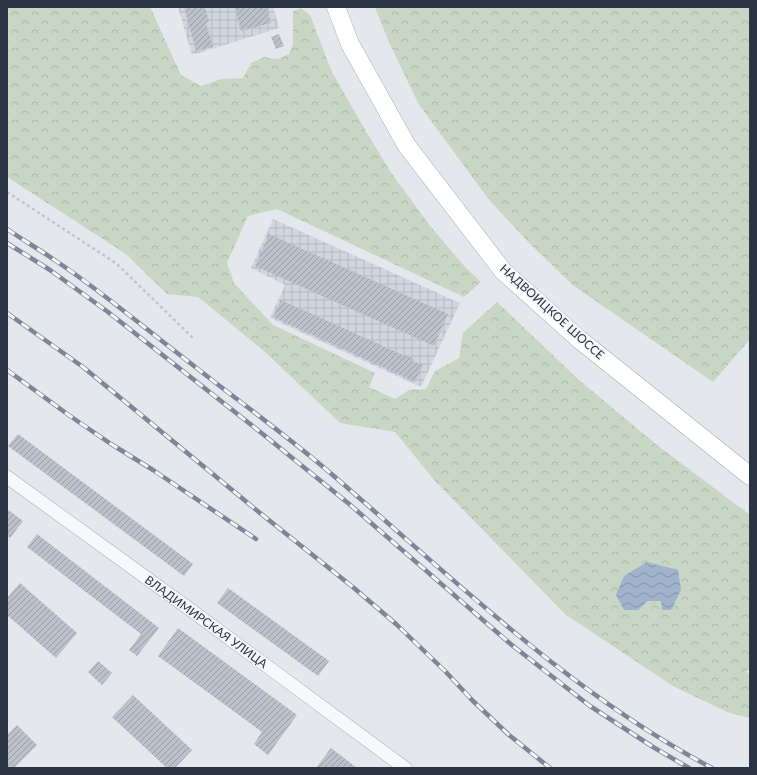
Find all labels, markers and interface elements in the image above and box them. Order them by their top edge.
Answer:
street label: НАДВОИЦКОЕ ШОССЕ [497,261,608,363]
street label: ВЛАДИМИРСКАЯ УЛИЦА [142,572,271,672]

